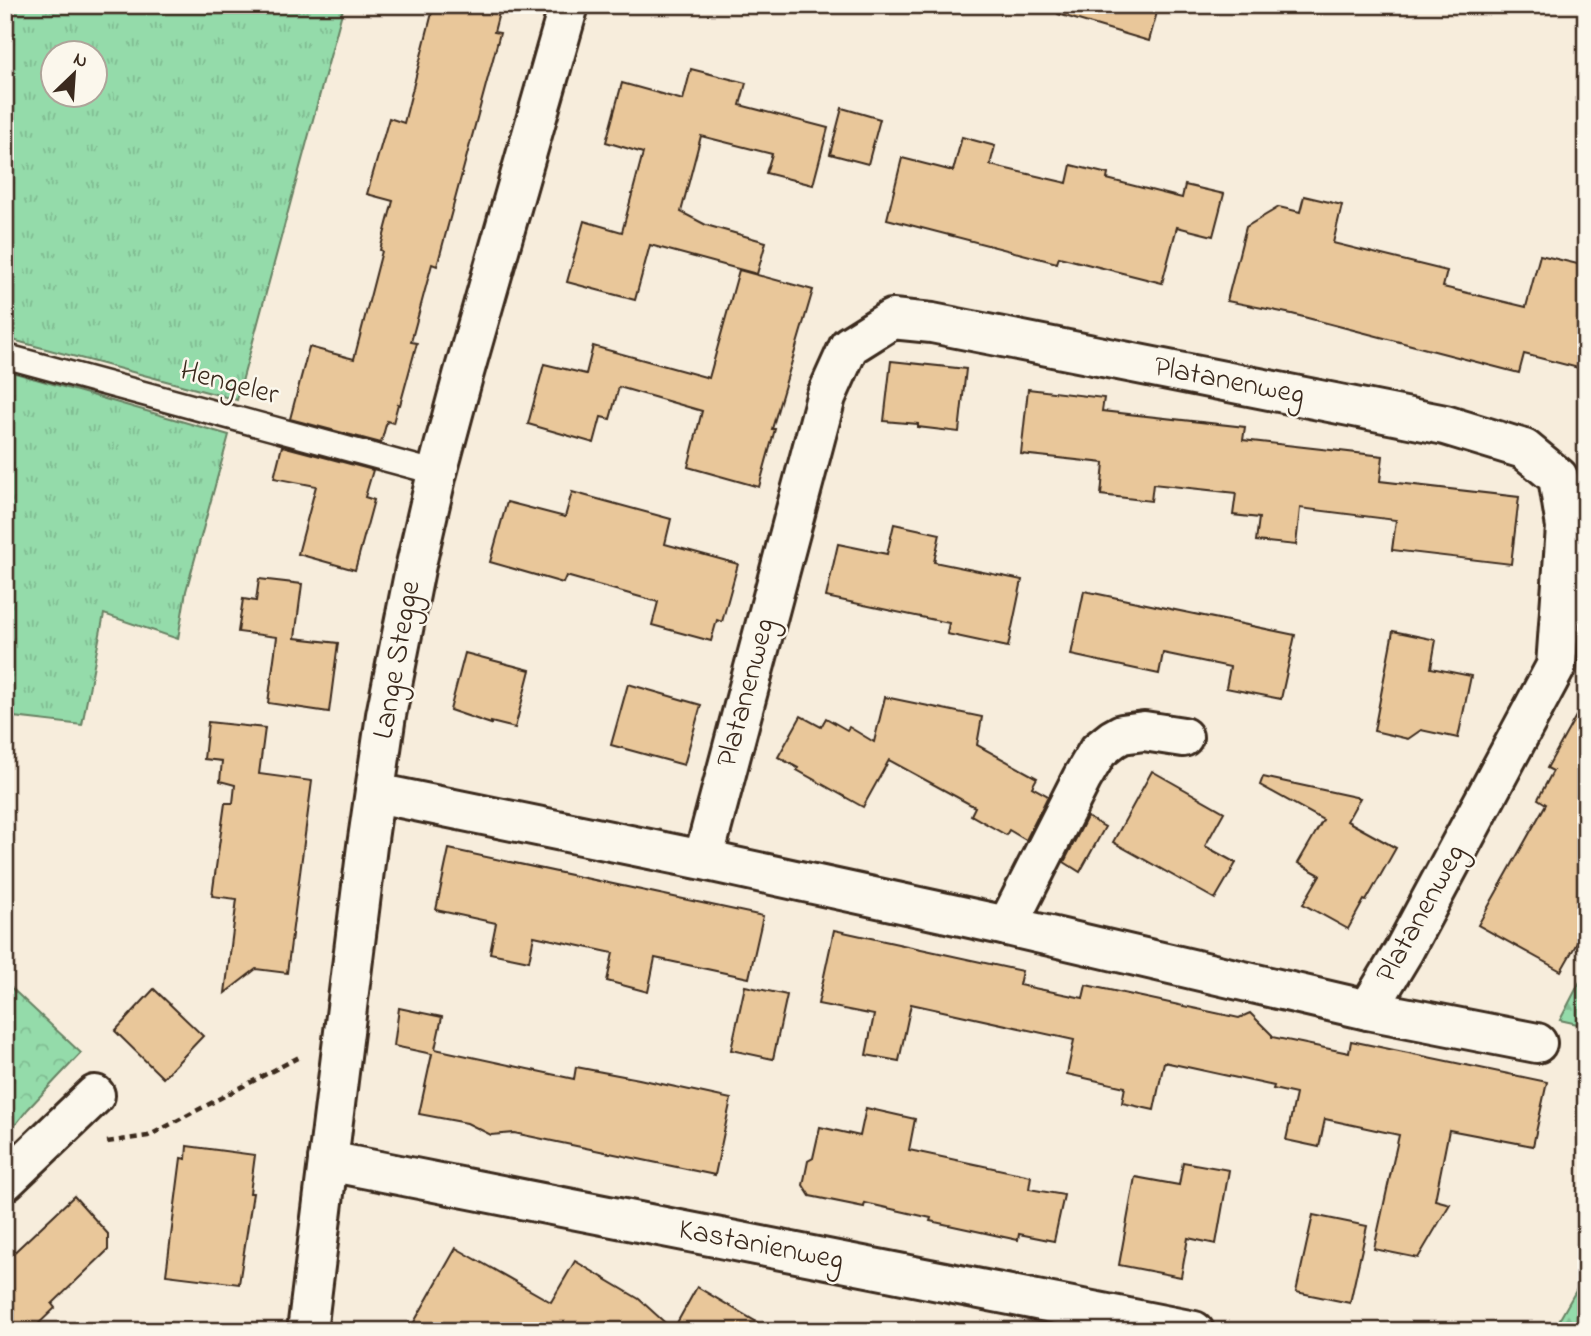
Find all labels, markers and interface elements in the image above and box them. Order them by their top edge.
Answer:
north arrow [38,38,108,108]
text: N [69,46,92,76]
street label: Platanenweg [1150,346,1308,418]
street label: Hengeler [175,350,284,418]
street label: Lange Stegge [362,577,434,742]
street label: Platanenweg [706,614,788,772]
street label: Platanenweg [1366,837,1478,991]
street label: Kastanienweg [675,1208,847,1284]

